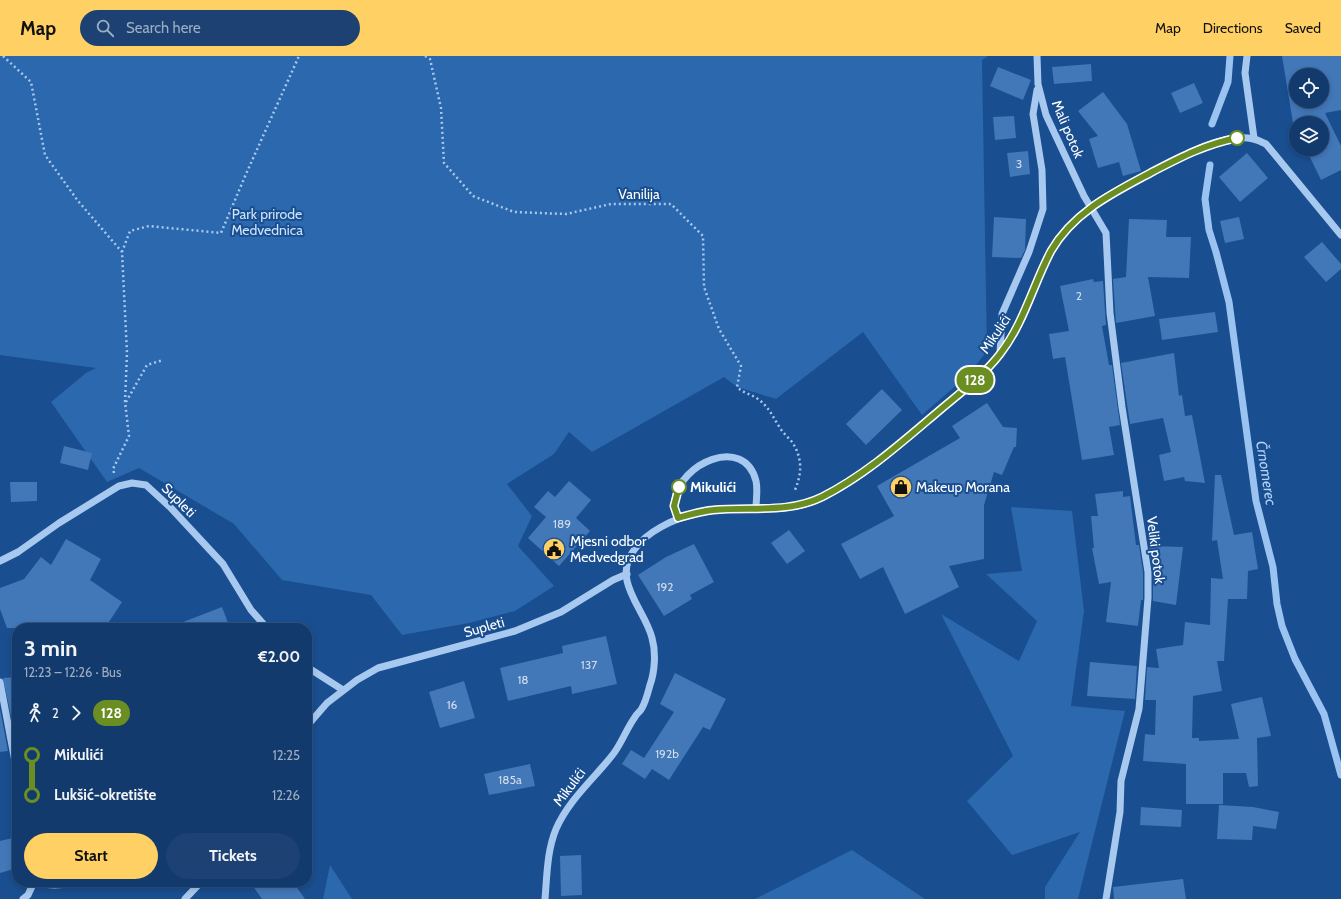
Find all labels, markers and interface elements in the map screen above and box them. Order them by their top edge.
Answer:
search box [80,10,360,46]
text: Map [20,17,56,40]
icon: search [94,17,116,39]
text: Search here [126,19,201,37]
text: Map [1155,19,1181,37]
text: Directions [1203,19,1263,37]
text: Saved [1285,19,1321,37]
map controls [1289,68,1329,156]
button: locate [1289,68,1329,108]
street label: Mali potok [1048,97,1089,161]
button: layers [1289,116,1329,156]
unlabelled marker [1229,130,1245,146]
house number: 3 [1016,156,1022,171]
street label: Vanilija [618,185,660,203]
park label: Park prirode Medvednica [231,205,303,239]
house number: 2 [1076,288,1082,303]
street label: Mikulići [975,311,1015,357]
line badge: 128 [952,367,998,393]
text: 128 [964,371,986,389]
water label: Črnomerec [1252,439,1280,507]
shop icon: Makeup Morana [888,474,914,500]
place label: Mikulići [690,478,736,496]
place label: Makeup Morana [916,478,1010,496]
street label: Supleti [158,479,200,521]
marker: Mikulići [671,479,687,495]
street label: Veliki potok [1143,515,1169,585]
house number: 189 [553,516,571,531]
place label: Mjesni odbor Medvedgrad [570,532,647,566]
public building icon: Mjesni odbor Medvedgrad [541,536,567,562]
house number: 192 [656,579,674,594]
street label: Supleti [462,613,506,641]
text: 3 min [24,635,77,662]
text: €2.00 [258,648,300,666]
house number: 137 [581,657,597,672]
text: 12:23 – 12:26 · Bus [24,664,121,680]
house number: 18 [517,672,529,687]
house number: 16 [447,697,458,712]
icon: walk [24,702,46,724]
icon: forward [65,702,87,724]
text: 128 [101,704,122,722]
text: 2 [52,705,59,721]
text: Mikulići [54,746,103,764]
house number: 192b [655,746,679,761]
text: 12:25 [272,747,300,763]
street label: Mikulići [549,764,589,810]
house number: 185a [498,772,522,787]
text: Lukšić-okretište [54,786,156,804]
text: 12:26 [272,787,300,803]
button: Start [24,833,158,879]
button: Tickets [166,833,300,879]

